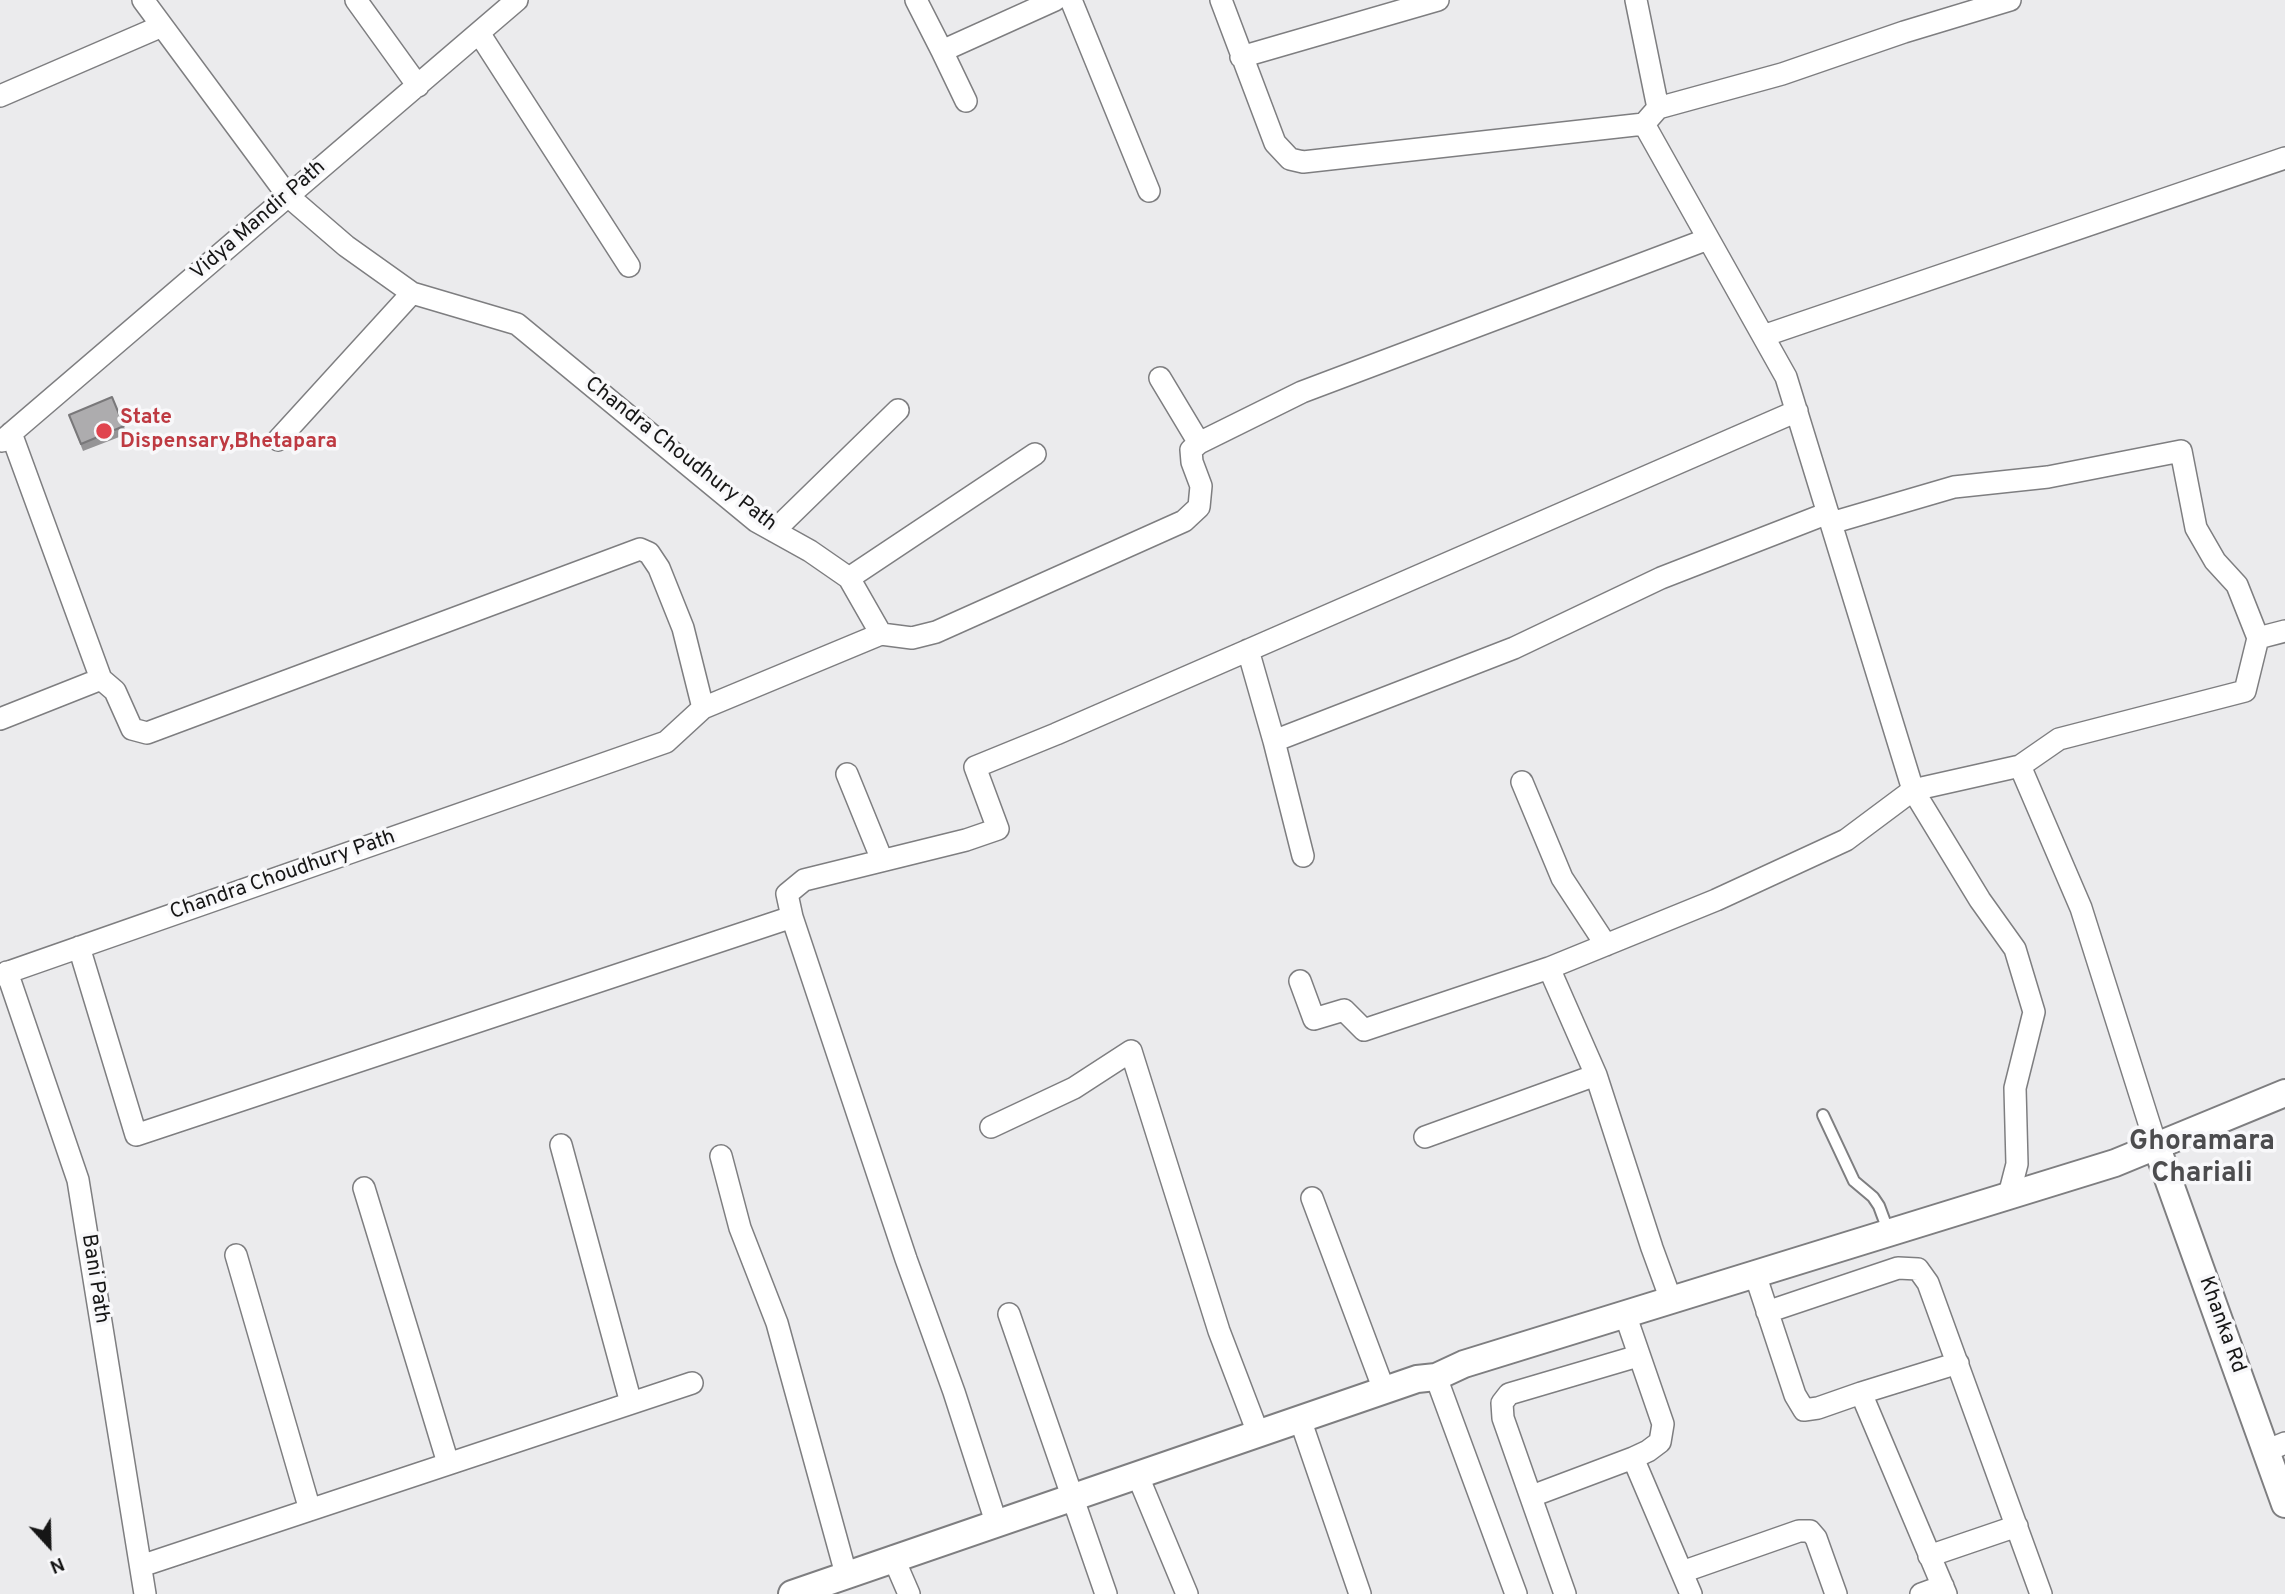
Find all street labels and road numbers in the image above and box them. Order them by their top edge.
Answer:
street label: Vidya Mandir Path [186,156,332,286]
street label: Chandra Choudhury Path [579,372,781,538]
street label: Chandra Choudhury Path [167,826,399,926]
street label: Bani Path [74,1232,114,1326]
street label: Khanka Rd [2192,1273,2250,1377]

